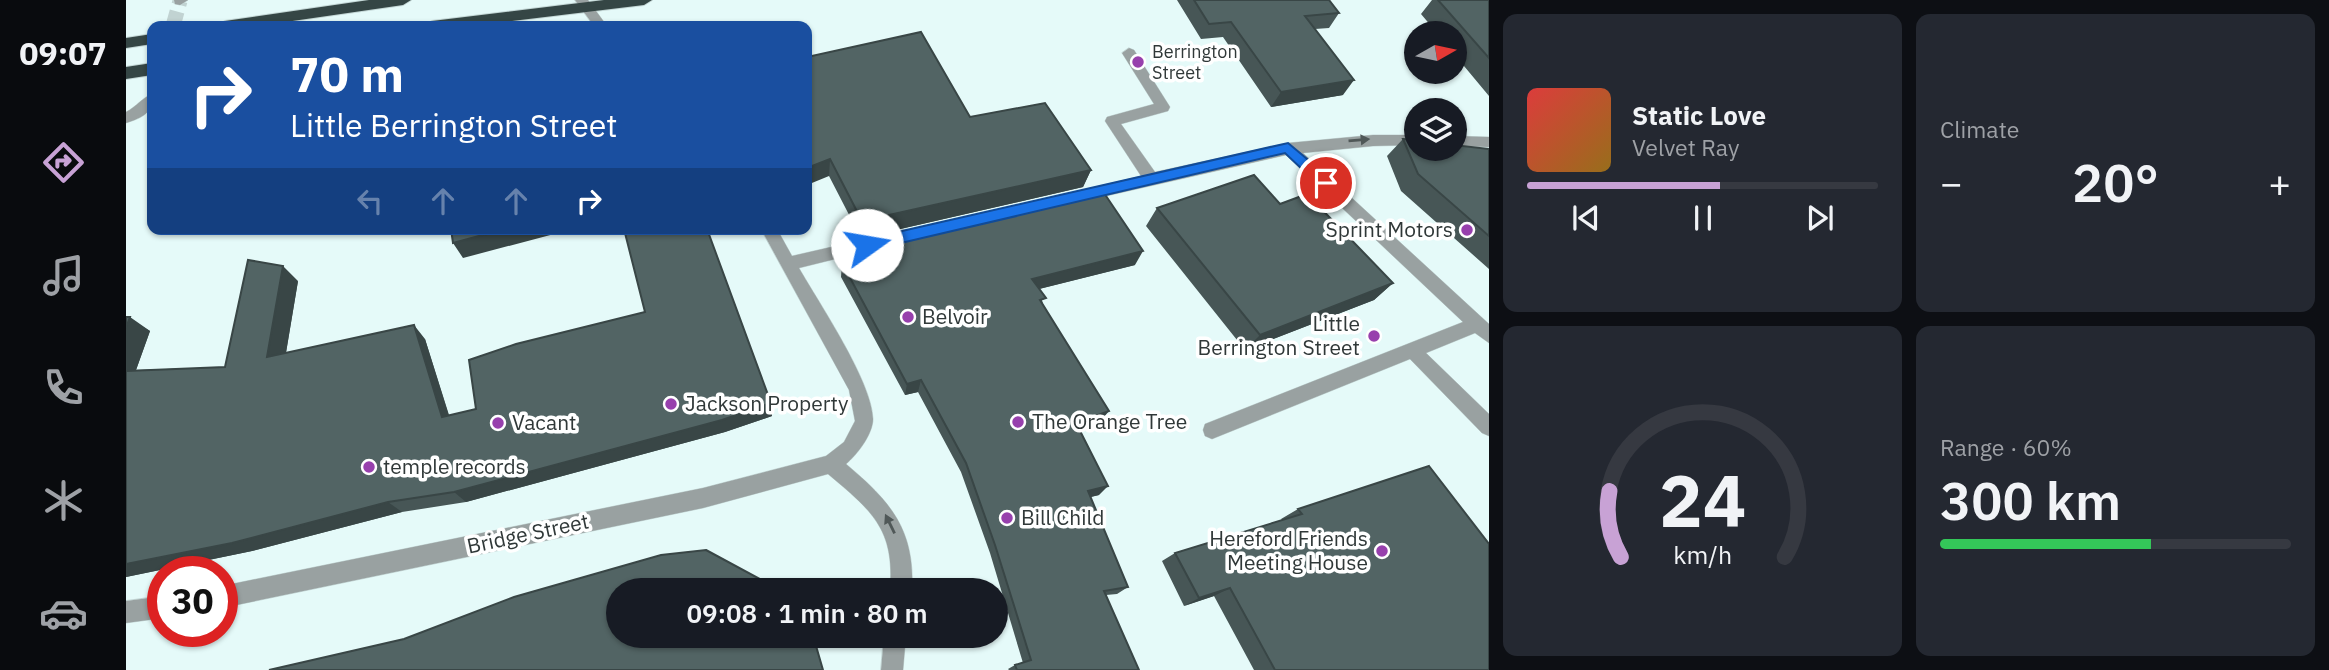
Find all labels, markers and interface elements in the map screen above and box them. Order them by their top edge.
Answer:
north arrow [1404,21,1466,84]
map controls [1404,21,1467,161]
text: 09:07 [19,32,107,74]
place label: Berrington Street [1152,40,1238,84]
text: 70 m [290,42,404,105]
icon: right [175,49,266,140]
marker: Berrington Street [1130,54,1146,70]
button: layers [1404,98,1467,161]
text: Static Love [1632,98,1766,132]
text: Little Berrington Street [290,104,618,146]
text: Climate [1940,114,2019,144]
text: Velvet Ray [1632,132,1739,162]
one-way arrow [1348,134,1370,145]
icon: directions [39,138,88,187]
text: 20° [2072,149,2159,216]
pin [1296,153,1356,213]
text: − [1940,158,1963,207]
text: + [2268,158,2291,207]
icon: arrive [1307,164,1345,202]
icon: left [351,182,389,220]
icon: ahead [424,182,462,220]
icon: ahead [497,182,535,220]
icon: right [570,182,608,220]
icon: previous [1567,199,1605,237]
icon: pause [1684,199,1722,237]
icon: next [1801,199,1839,237]
position arrow [830,208,904,282]
place label: Sprint Motors [1326,215,1453,243]
marker: Sprint Motors [1459,222,1475,238]
icon: music [39,251,88,300]
place label: Belvoir [922,302,988,330]
marker: Belvoir [900,309,916,325]
place label: Little Berrington Street [1198,309,1360,361]
marker: Little Berrington Street [1366,328,1382,344]
icon: phone [39,363,88,412]
place label: Jackson Property [685,389,849,417]
marker: Jackson Property [663,396,679,412]
place label: The Orange Tree [1032,407,1187,435]
place label: Vacant [512,408,576,436]
marker: The Orange Tree [1010,414,1026,430]
marker: Vacant [490,415,506,431]
text: Range · 60% [1940,432,2072,462]
place label: temple records [383,452,526,480]
text: 24 [1659,452,1746,547]
marker: temple records [361,459,377,475]
text: 300 km [1940,467,2121,534]
icon: climate [39,476,88,525]
place label: Bill Child [1021,503,1104,531]
street label: Bridge Street [464,506,591,560]
marker: Bill Child [999,510,1015,526]
one-way arrow [884,514,896,534]
place label: Hereford Friends Meeting House [1209,524,1368,576]
text: km/h [1673,538,1732,571]
marker: Hereford Friends Meeting House [1374,543,1390,559]
speed limit sign: 30 [147,556,238,647]
icon: car [39,589,88,638]
text: 09:08 · 1 min · 80 m [686,596,928,630]

